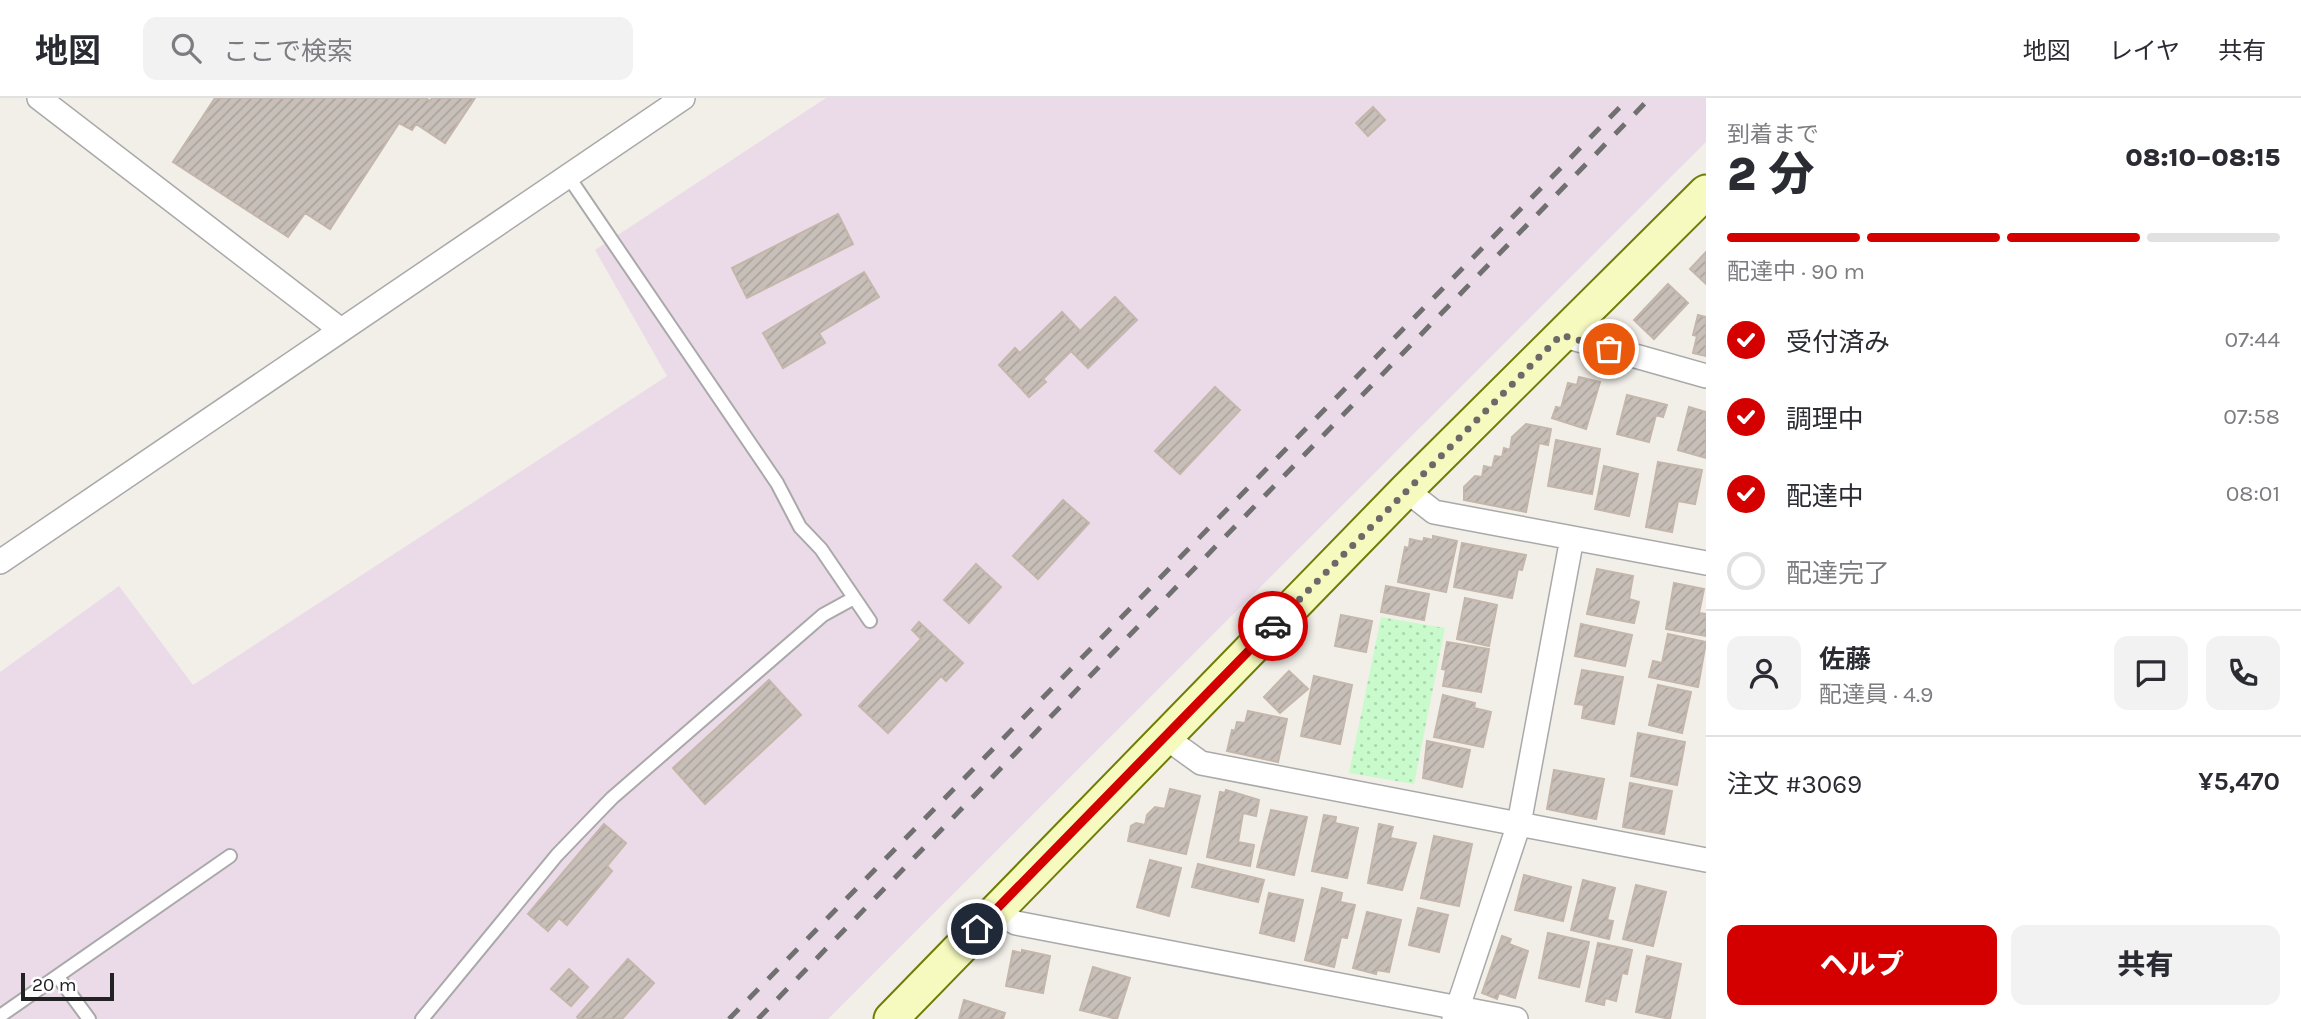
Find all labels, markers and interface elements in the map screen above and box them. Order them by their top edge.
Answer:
search box [143,17,633,80]
icon: search [167,29,205,67]
text: 地図 [35,32,101,70]
text: ここで検索 [223,36,353,67]
text: 地図 [2023,37,2071,65]
text: レイヤ [2109,37,2180,65]
text: 共有 [2218,37,2266,65]
text: 到着まで [1727,121,1819,148]
text: 08:10–08:15 [2125,142,2280,173]
text: 2 分 [1727,148,1814,202]
text: 配達中 · 90 m [1727,258,1865,285]
pin [1579,319,1639,379]
icon: check [1727,321,1765,359]
text: 07:44 [2225,326,2280,353]
text: 受付済み [1786,327,1890,358]
icon: bag [1590,330,1628,368]
icon: check [1727,398,1765,436]
text: 07:58 [2223,403,2280,430]
text: 調理中 [1786,404,1864,435]
icon: check [1727,475,1765,513]
text: 08:01 [2226,480,2280,507]
text: 配達中 [1786,481,1864,512]
text: 配達完了 [1786,558,1890,589]
courier [1238,591,1308,661]
icon: car [1254,607,1292,645]
button: person [1727,636,1801,710]
button: chat [2114,636,2188,710]
button: phone [2206,636,2280,710]
text: 佐藤 [1819,644,1871,675]
text: 配達員 · 4.9 [1819,681,1933,708]
text: ¥5,470 [2198,766,2280,797]
text: 注文 #3069 [1727,769,1862,800]
pin [947,899,1007,959]
icon: home [958,910,996,948]
button: ヘルプ [1727,925,1997,1005]
button: 共有 [2011,925,2280,1005]
scale bar [21,970,114,1002]
text: 20 m [32,974,77,996]

